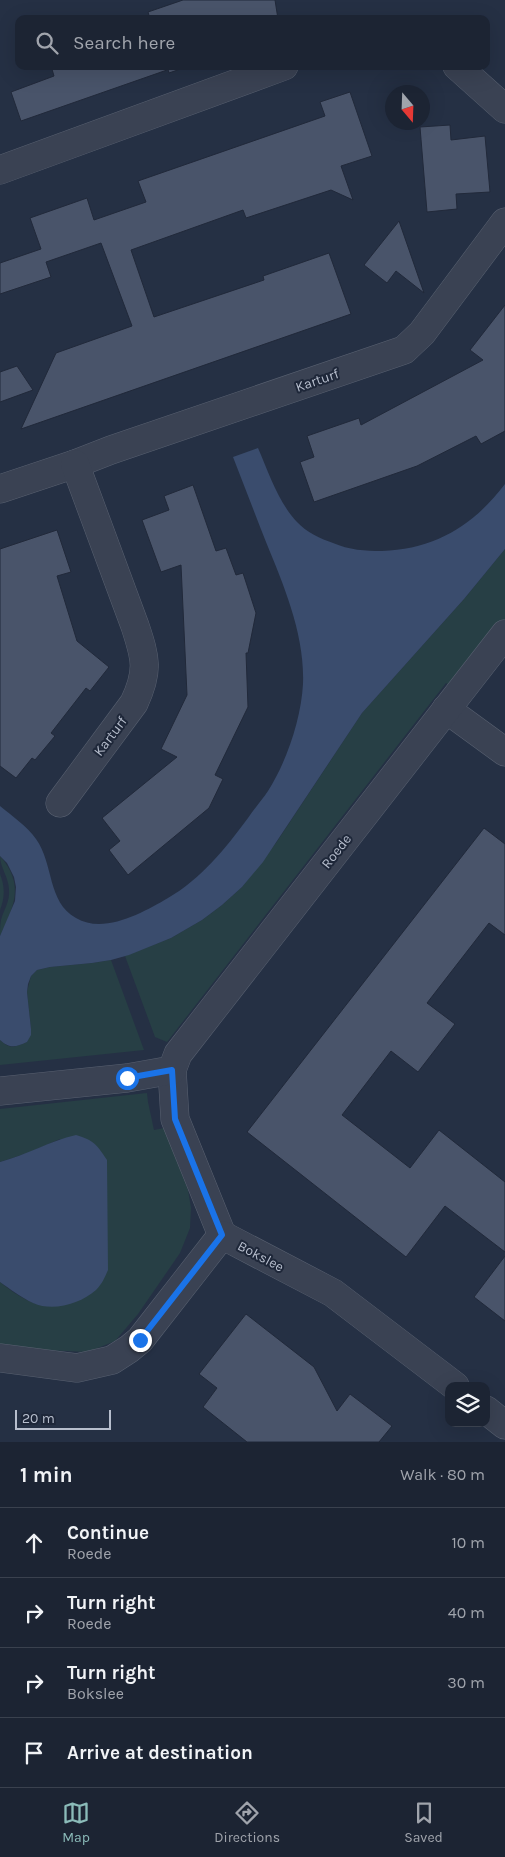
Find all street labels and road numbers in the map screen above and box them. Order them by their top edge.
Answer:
street label: Karturf [293,365,341,396]
street label: Karturf [90,713,131,759]
street label: Roede [318,831,355,872]
street label: Bokslee [235,1237,287,1276]

